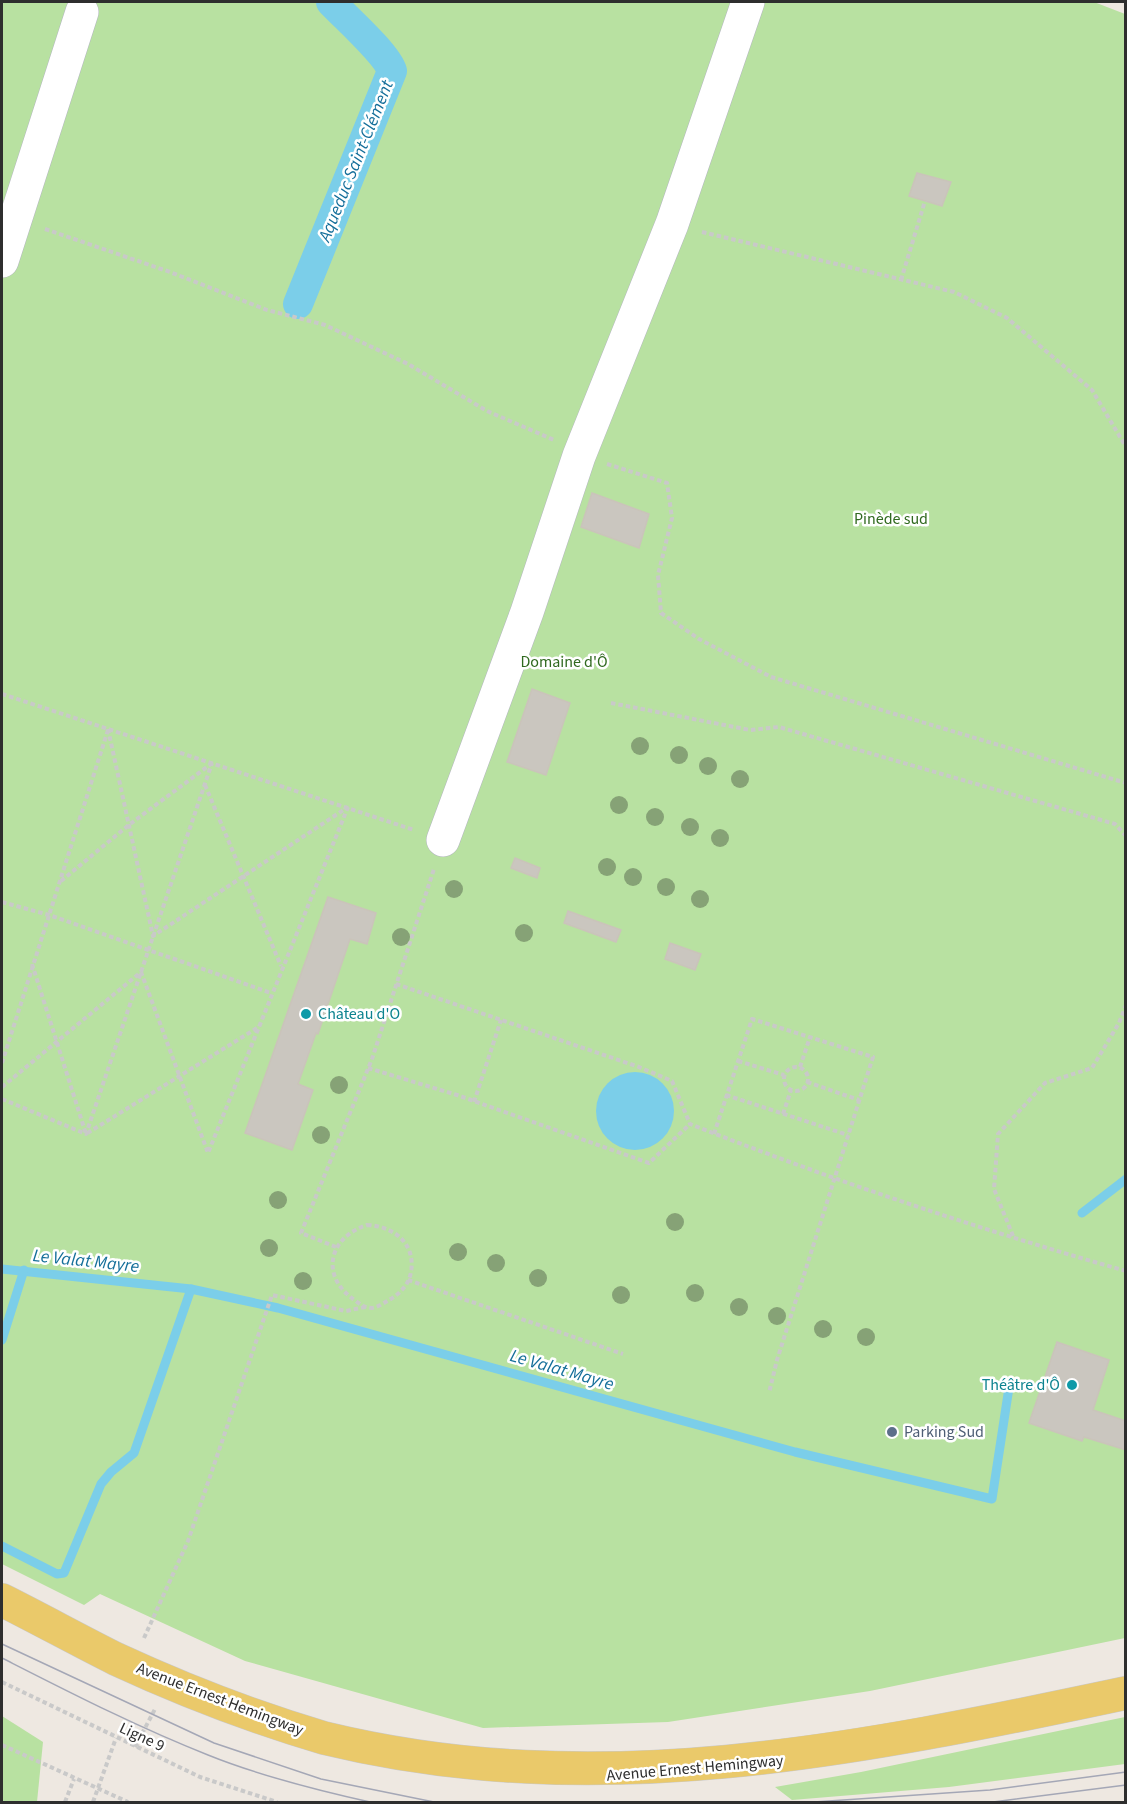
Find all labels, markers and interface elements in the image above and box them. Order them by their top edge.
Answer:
water label: Aqueduc Saint-Clément [312,76,400,246]
park label: Pinède sud [854,508,928,530]
park label: Domaine d'Ô [520,651,608,673]
place label: Château d'O [318,1003,400,1025]
marker: Château d'O [299,1007,313,1021]
water label: Le Valat Mayre [32,1243,141,1279]
water label: Le Valat Mayre [507,1343,617,1397]
place label: Théâtre d'Ô [982,1374,1060,1396]
marker: Théâtre d'Ô [1065,1378,1079,1392]
place label: Parking Sud [904,1421,984,1443]
marker: Parking Sud [885,1425,899,1439]
street label: Avenue Ernest Hemingway [133,1657,307,1741]
street label: Ligne 9 [116,1717,168,1757]
street label: Avenue Ernest Hemingway [606,1749,785,1787]

